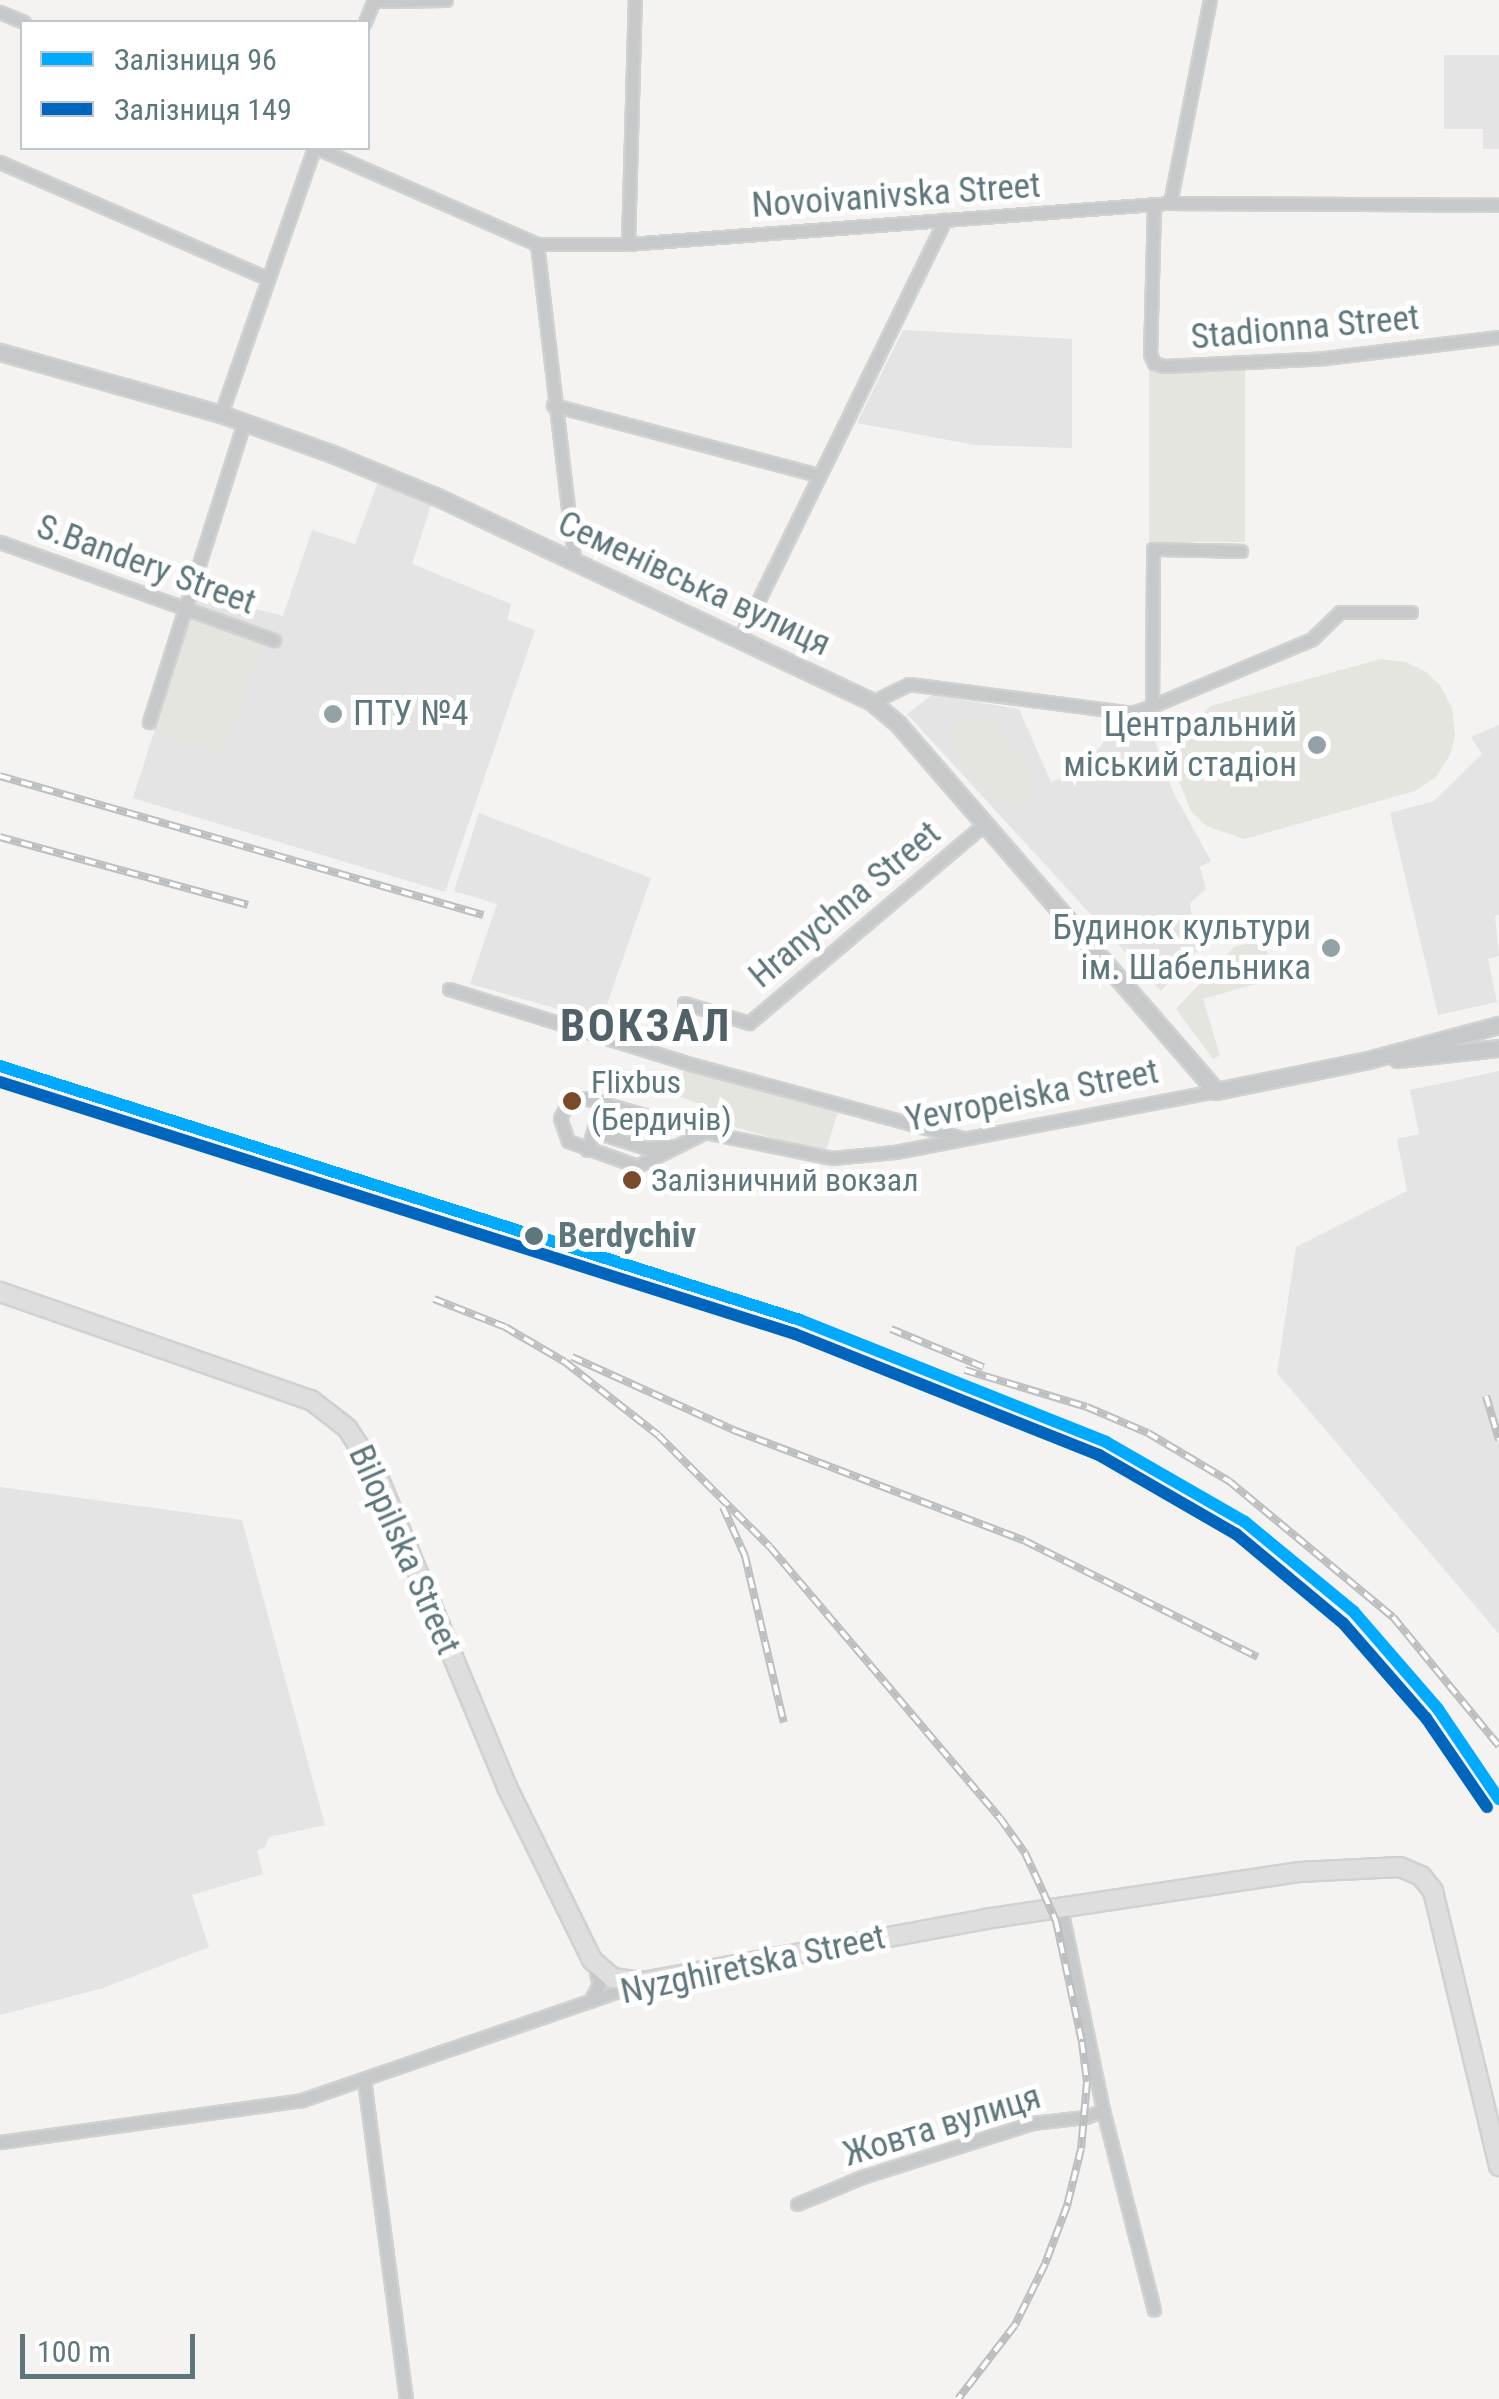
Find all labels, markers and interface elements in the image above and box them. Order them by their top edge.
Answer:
legend [20,20,370,150]
text: Залізниця 96 [114,42,277,77]
text: Залізниця 149 [114,92,292,127]
street label: Novoivanivska Street [750,165,1042,227]
street label: Stadionna Street [1189,297,1421,359]
street label: Семенівська вулиця [551,502,837,666]
street label: S.Bandery Street [31,506,261,624]
place label: ПТУ №4 [353,693,468,735]
marker: ПТУ №4 [322,703,344,725]
place label: Центральний міський стадіон [1063,704,1297,786]
marker: Центральний міський стадіон [1306,734,1328,756]
street label: Hranychna Street [741,813,949,997]
place label: Будинок культури ім. Шабельника [1052,907,1311,989]
marker: Будинок культури ім. Шабельника [1320,937,1342,959]
district label: ВОКЗАЛ [560,999,732,1053]
street label: Yevropeiska Street [902,1051,1162,1141]
place label: Flixbus (Бердичів) [591,1064,732,1139]
marker: Flixbus (Бердичів) [562,1091,582,1111]
place label: Залізничний вокзал [651,1161,919,1199]
marker: Залізничний вокзал [622,1170,642,1190]
place label: Berdychiv [558,1215,696,1257]
marker: Berdychiv [519,1221,549,1251]
street label: Bilopilska Street [339,1439,469,1661]
street label: Nyzghiretska Street [617,1916,889,2014]
street label: Жовта вулиця [838,2076,1046,2176]
scale bar [25,2314,200,2376]
text: 100 m [37,2334,111,2369]

